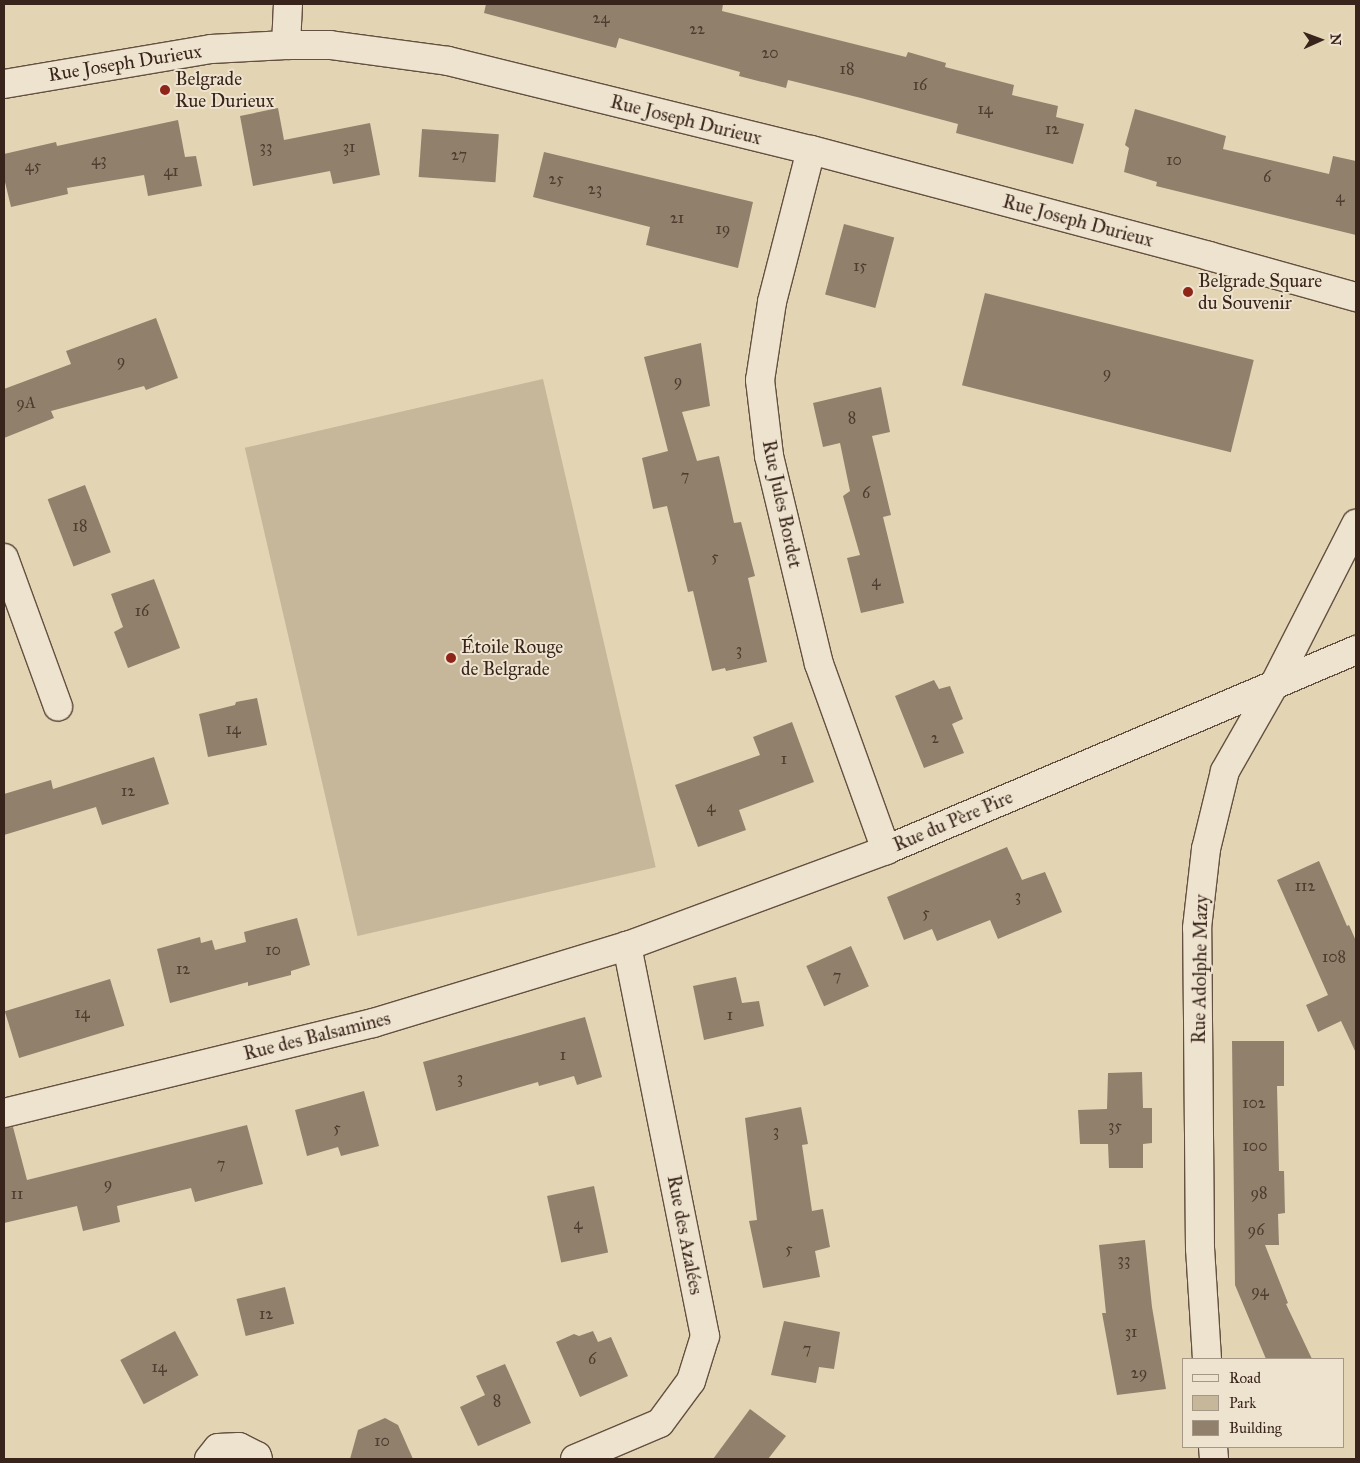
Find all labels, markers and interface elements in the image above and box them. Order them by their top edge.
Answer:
house number: 24 [593,8,609,28]
north arrow [1295,15,1345,65]
house number: 22 [689,19,705,39]
text: N [1327,33,1344,46]
street label: Rue Joseph Durieux [47,40,203,86]
house number: 20 [761,43,779,63]
house number: 18 [840,59,854,79]
place label: Belgrade Rue Durieux [175,68,274,112]
house number: 16 [913,75,927,95]
marker: Belgrade Rue Durieux [159,84,171,96]
street label: Rue Joseph Durieux [608,90,764,150]
house number: 14 [977,99,993,119]
house number: 12 [1045,119,1059,139]
house number: 33 [260,137,272,157]
house number: 31 [343,137,355,157]
house number: 27 [451,145,467,165]
house number: 43 [91,150,107,170]
house number: 10 [1166,150,1182,170]
house number: 45 [25,156,41,176]
house number: 41 [163,161,179,181]
house number: 6 [1263,167,1271,187]
house number: 25 [548,169,564,189]
house number: 23 [588,179,602,199]
house number: 4 [1336,187,1344,207]
street label: Rue Joseph Durieux [1000,190,1156,252]
house number: 21 [670,208,684,228]
house number: 19 [716,219,730,239]
house number: 15 [853,256,867,276]
place label: Belgrade Square du Souvenir [1198,270,1322,314]
marker: Belgrade Square du Souvenir [1182,286,1194,298]
house number: 9 [117,351,125,371]
house number: 9 [1103,363,1111,383]
house number: 9 [674,371,682,391]
house number: 9A [16,393,36,413]
house number: 8 [848,408,856,428]
street label: Rue Jules Bordet [757,438,807,570]
house number: 7 [681,466,689,486]
house number: 6 [862,483,870,503]
house number: 18 [73,516,87,536]
house number: 5 [711,547,719,567]
house number: 4 [872,571,880,591]
house number: 16 [135,601,149,621]
place label: Étoile Rouge de Belgrade [461,636,563,680]
house number: 3 [736,640,742,660]
marker: Étoile Rouge de Belgrade [445,652,457,664]
house number: 14 [225,719,241,739]
house number: 2 [931,728,939,748]
house number: 1 [781,749,787,769]
house number: 12 [121,781,135,801]
street label: Rue du Père Pire [890,786,1016,856]
house number: 4 [707,797,715,817]
house number: 112 [1295,876,1315,896]
house number: 3 [1015,886,1021,906]
street label: Rue Adolphe Mazy [1187,894,1213,1044]
house number: 5 [922,903,930,923]
house number: 10 [265,940,281,960]
house number: 108 [1322,947,1346,967]
house number: 12 [176,959,190,979]
house number: 7 [833,966,841,986]
house number: 14 [74,1003,90,1023]
house number: 1 [727,1005,733,1025]
street label: Rue des Balsamines [241,1007,393,1065]
house number: 1 [560,1045,566,1065]
house number: 3 [457,1068,463,1088]
house number: 102 [1242,1093,1266,1113]
house number: 35 [1108,1116,1122,1136]
house number: 5 [333,1118,341,1138]
house number: 3 [773,1121,779,1141]
house number: 100 [1243,1136,1267,1156]
house number: 7 [217,1154,225,1174]
street label: Rue des Azalées [662,1173,708,1297]
house number: 9 [104,1174,112,1194]
house number: 98 [1250,1183,1268,1203]
house number: 11 [11,1184,23,1204]
house number: 4 [574,1214,582,1234]
house number: 96 [1248,1220,1264,1240]
house number: 5 [785,1239,793,1259]
house number: 33 [1118,1250,1130,1270]
house number: 94 [1251,1281,1269,1301]
house number: 12 [259,1304,273,1324]
house number: 31 [1125,1322,1137,1342]
house number: 7 [803,1339,811,1359]
house number: 6 [588,1349,596,1369]
house number: 14 [151,1357,167,1377]
legend [1182,1358,1345,1448]
house number: 29 [1131,1363,1147,1383]
text: Road [1229,1369,1261,1387]
house number: 8 [493,1391,501,1411]
text: Park [1229,1394,1256,1412]
text: Building [1229,1419,1282,1437]
house number: 10 [374,1431,390,1451]

